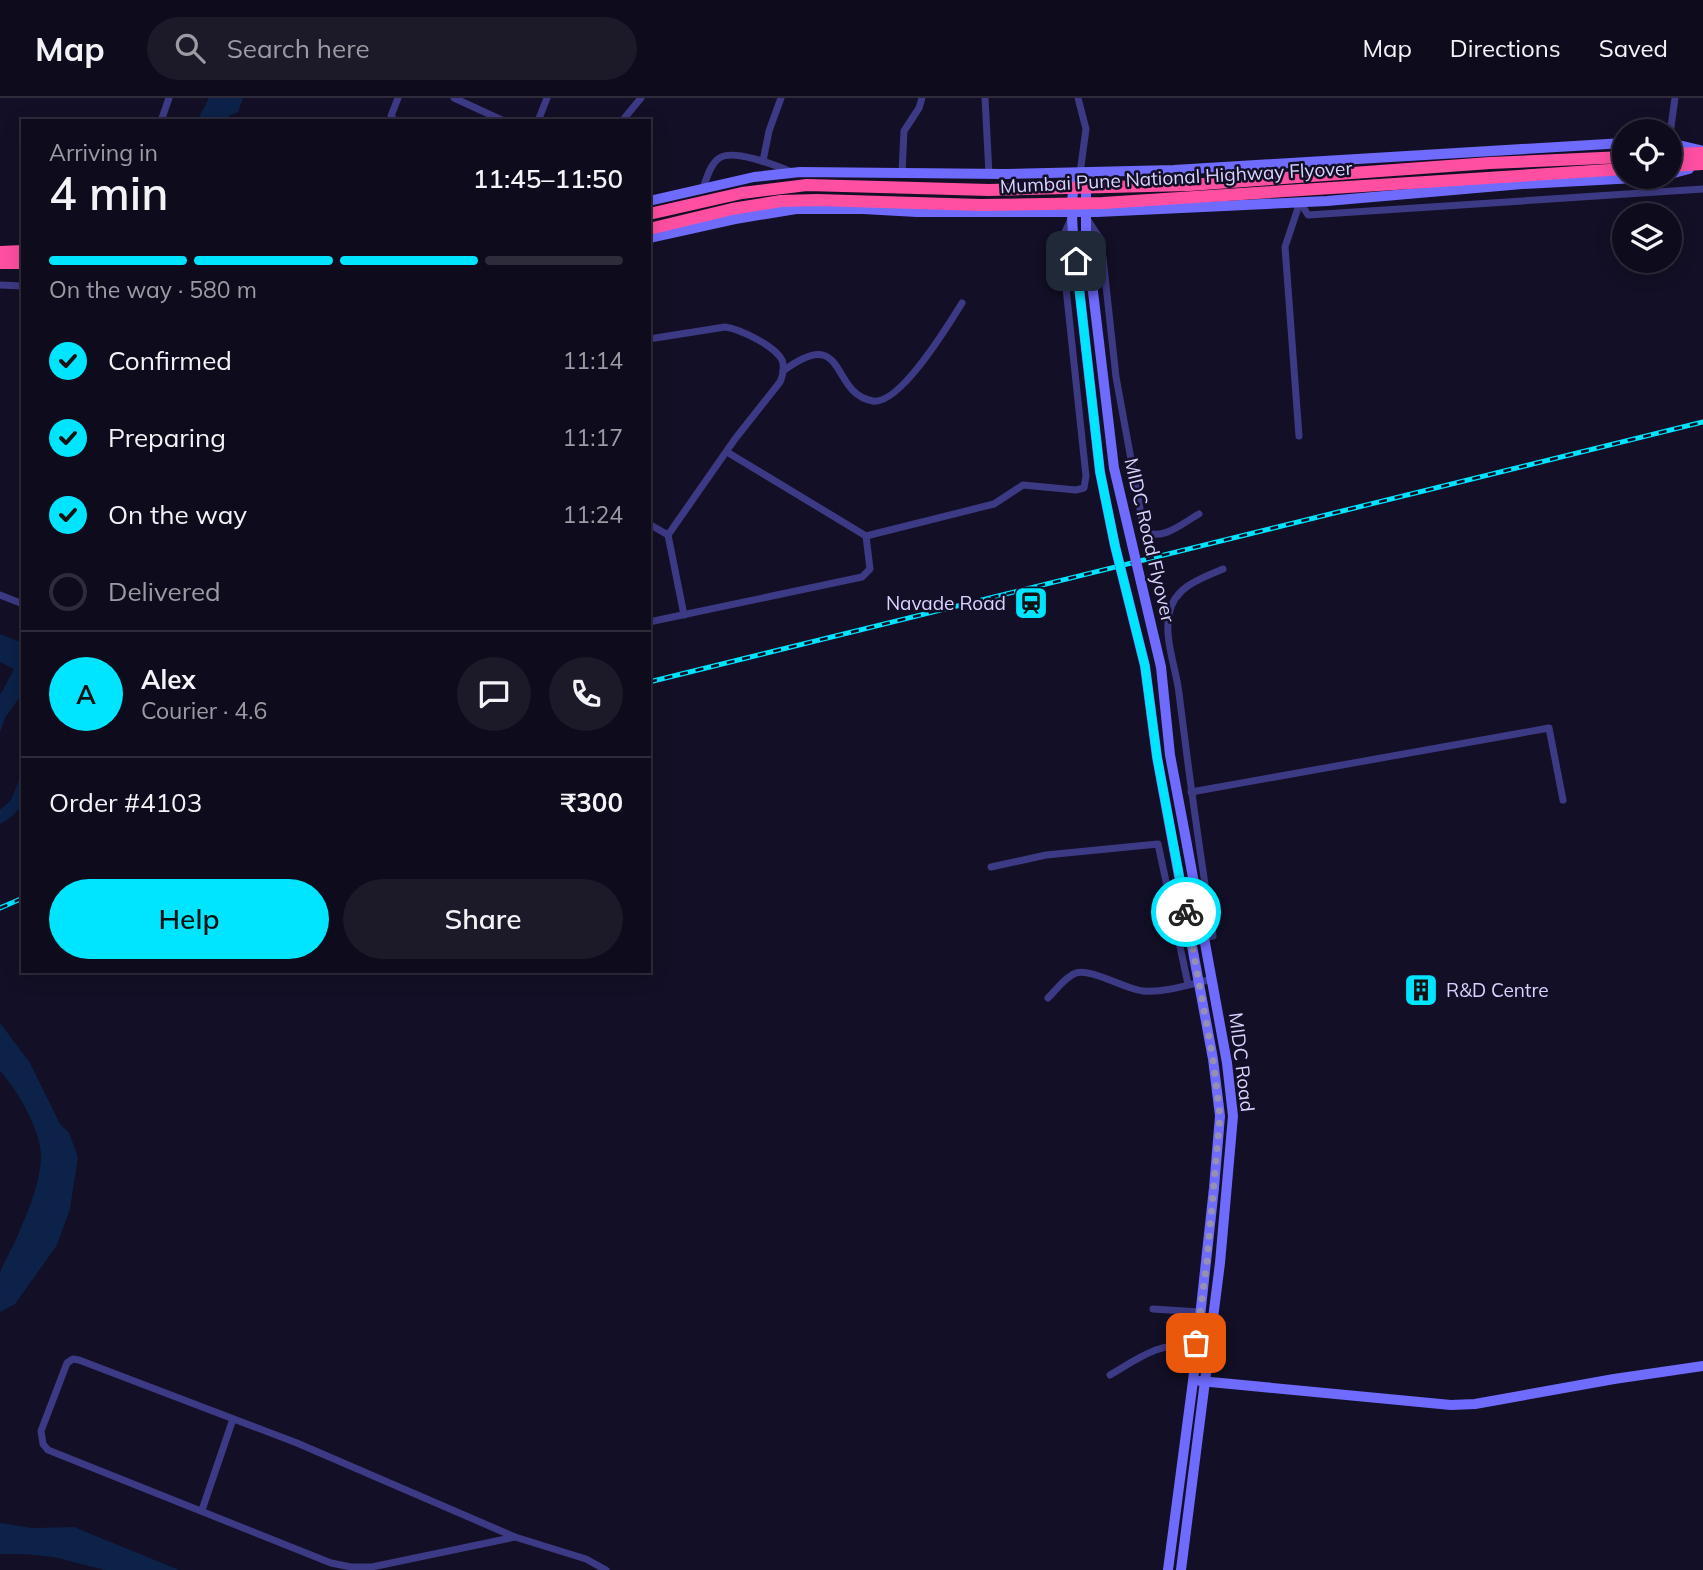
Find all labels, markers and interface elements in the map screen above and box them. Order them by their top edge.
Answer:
search box [147,17,637,80]
text: Map [35,28,105,69]
icon: search [171,29,209,67]
text: Search here [227,32,370,65]
text: Map [1362,33,1412,63]
text: Directions [1450,33,1561,63]
text: Saved [1599,33,1668,63]
map controls [1612,119,1682,273]
button: locate [1612,119,1682,189]
text: Arriving in [49,138,158,167]
street label: Mumbai Pune National Highway Flyover [999,156,1353,198]
text: 11:45–11:50 [473,162,623,195]
text: 4 min [49,164,168,222]
button: layers [1612,203,1682,273]
pin [1046,231,1106,291]
icon: home [1057,242,1095,280]
text: On the way · 580 m [49,275,257,304]
icon: check [49,342,87,380]
text: Confirmed [108,344,232,377]
text: 11:14 [563,346,623,375]
icon: check [49,419,87,457]
text: Preparing [108,421,226,454]
text: 11:17 [563,423,623,452]
street label: MIDC Road Flyover [1119,455,1181,625]
icon: check [49,496,87,534]
text: On the way [108,498,247,531]
text: 11:24 [563,500,623,529]
text: Delivered [108,575,221,608]
station icon: Navade Road [1012,584,1050,622]
place label: Navade Road [886,591,1006,615]
button: chat [457,657,531,731]
button: phone [549,657,623,731]
text: Alex [141,663,196,696]
text: A [76,678,96,711]
text: Courier · 4.6 [141,696,267,725]
text: Order #4103 [49,786,202,819]
text: ₹300 [561,786,623,819]
courier [1151,877,1221,947]
button: Help [49,879,329,959]
button: Share [343,879,623,959]
icon: bike [1167,893,1205,931]
building icon: R&D Centre [1402,971,1440,1009]
place label: R&D Centre [1446,978,1549,1002]
street label: MIDC Road [1224,1011,1260,1113]
pin [1166,1313,1226,1373]
icon: bag [1177,1324,1215,1362]

